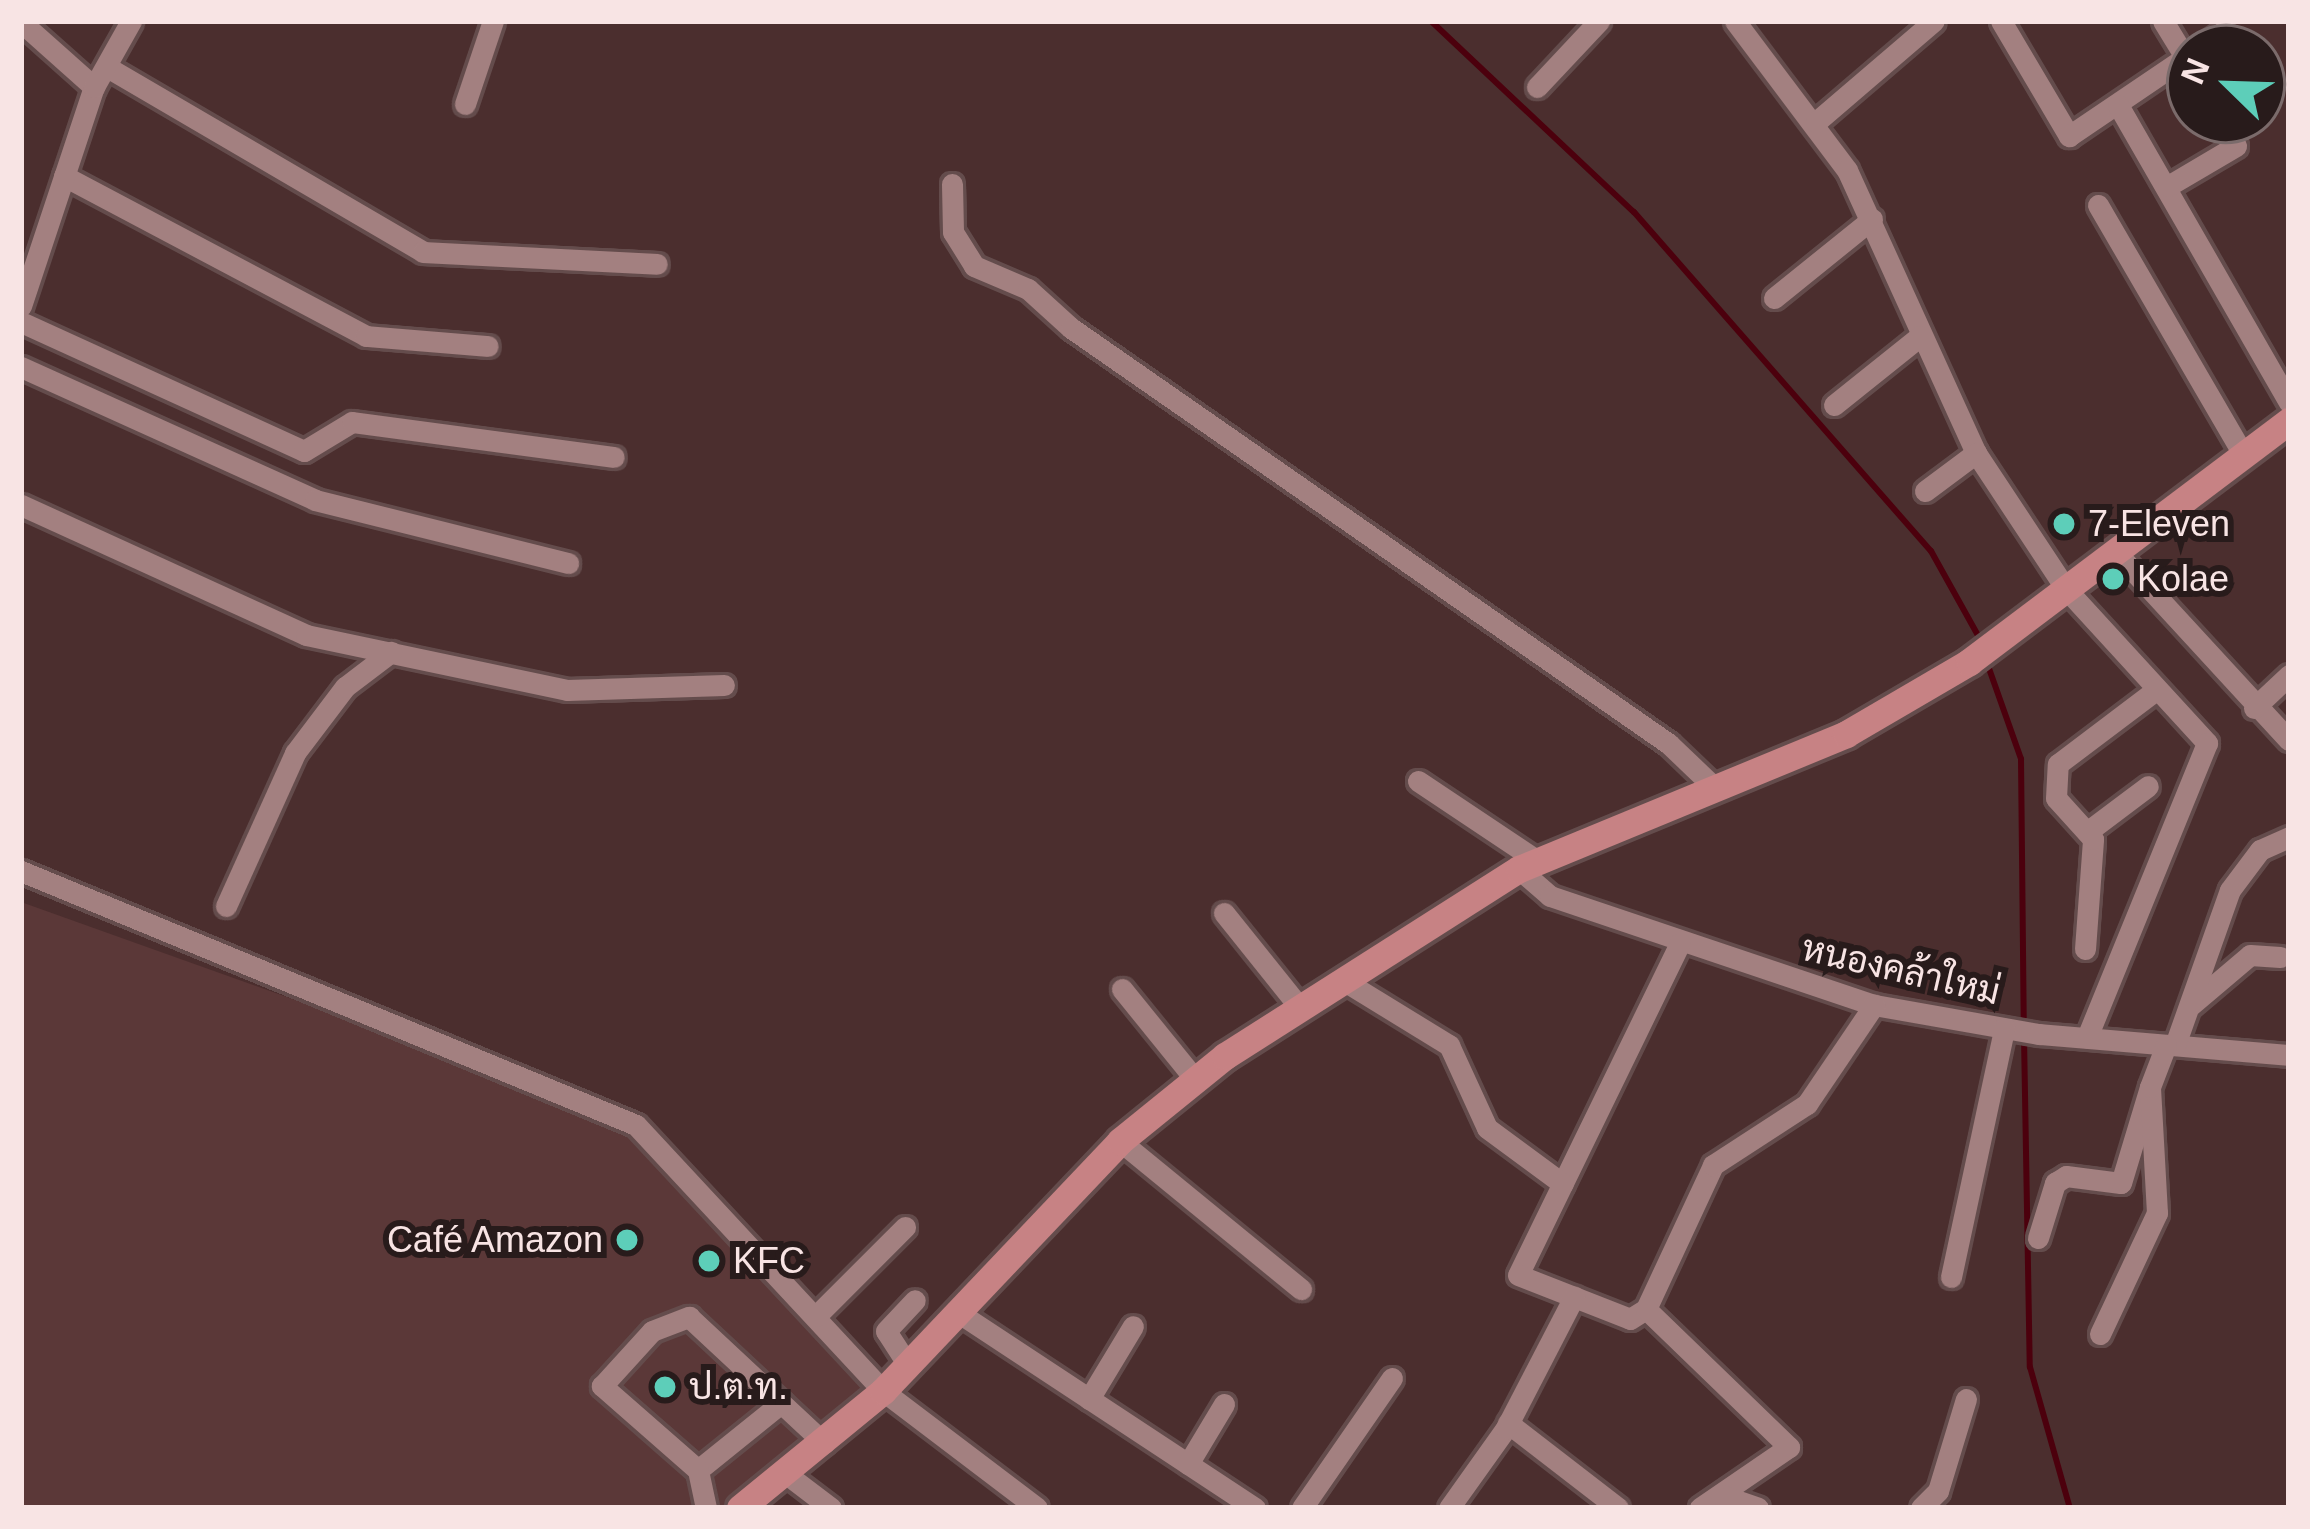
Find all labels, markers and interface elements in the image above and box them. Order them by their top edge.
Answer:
north arrow [2166,24,2286,144]
text: N [2173,53,2217,89]
place label: 7-Eleven [2088,502,2230,546]
marker: 7-Eleven [2051,511,2077,537]
place label: Kolae [2137,557,2229,601]
marker: Kolae [2100,566,2126,592]
street label: หนองคล้าใหม่ [1798,926,2004,1014]
place label: Café Amazon [385,1218,603,1262]
marker: Café Amazon [614,1227,640,1253]
place label: KFC [733,1239,805,1283]
marker: KFC [696,1248,722,1274]
place label: ป.ต.ท. [689,1365,788,1409]
marker: ป.ต.ท. [652,1374,678,1400]

